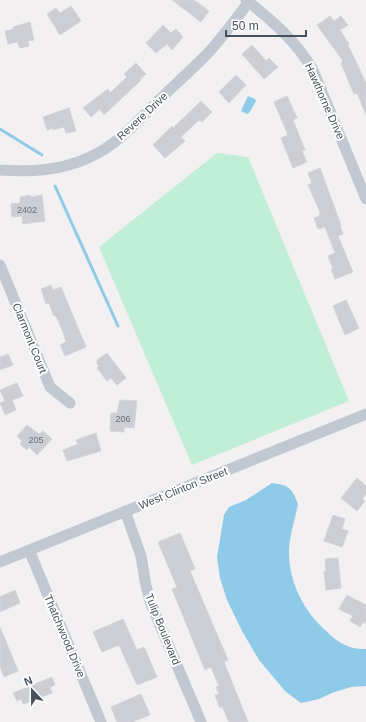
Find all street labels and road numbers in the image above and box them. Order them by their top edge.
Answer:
street label: Hawthorne Drive [303,61,347,141]
street label: Revere Drive [114,90,170,142]
street label: Clarmont Court [10,301,50,375]
street label: West Clinton Street [137,465,229,511]
street label: Tulip Boulevard [143,592,183,666]
street label: Thatchwood Drive [42,593,88,679]

